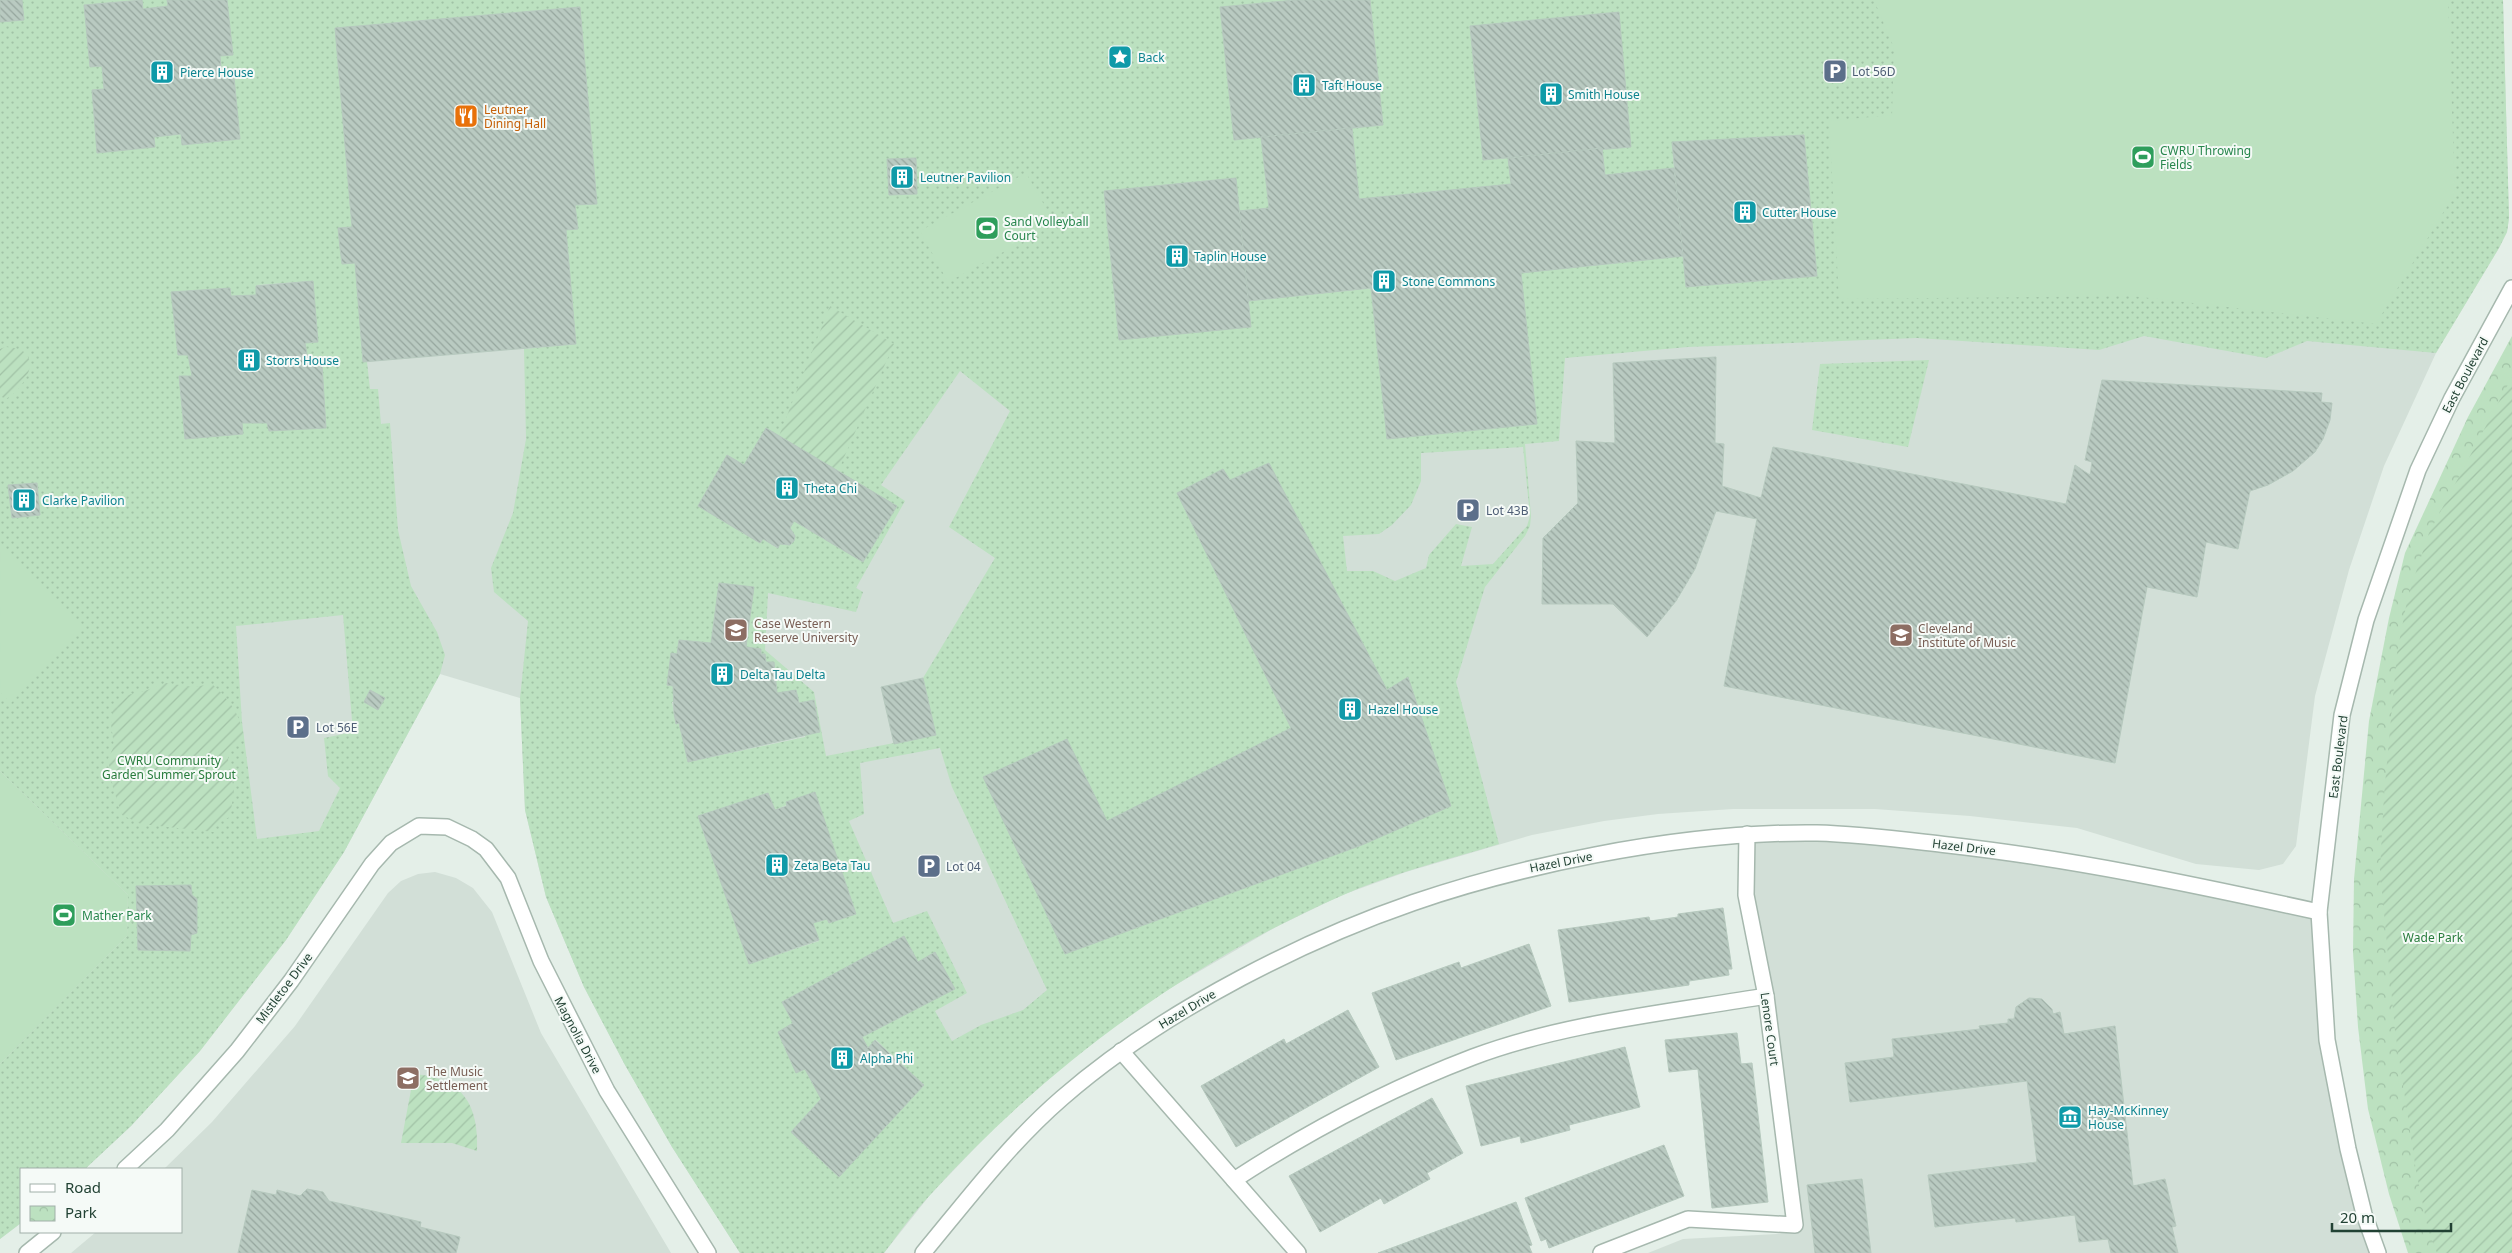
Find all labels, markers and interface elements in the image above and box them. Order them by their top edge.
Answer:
place icon: Back [1107,44,1133,70]
place label: Back [1138,49,1165,66]
parking icon: Lot 56D [1822,58,1848,84]
building icon: Pierce House [149,59,175,85]
place label: Lot 56D [1852,63,1896,80]
place label: Pierce House [180,64,254,81]
building icon: Taft House [1291,72,1317,98]
place label: Taft House [1322,77,1382,94]
building icon: Smith House [1538,81,1564,107]
place label: Smith House [1568,86,1640,103]
place label: Leutner Dining Hall [484,101,546,132]
restaurant icon: Leutner Dining Hall [453,103,479,129]
place label: CWRU Throwing Fields [2160,142,2251,173]
sports icon: CWRU Throwing Fields [2130,144,2156,170]
building icon: Leutner Pavilion [889,164,915,190]
place label: Leutner Pavilion [920,169,1011,186]
building icon: Cutter House [1732,199,1758,225]
place label: Cutter House [1762,204,1837,221]
place label: Sand Volleyball Court [1004,213,1089,244]
sports icon: Sand Volleyball Court [974,215,1000,241]
building icon: Taplin House [1164,243,1190,269]
place label: Taplin House [1194,248,1267,265]
building icon: Stone Commons [1371,268,1397,294]
place label: Stone Commons [1402,273,1495,290]
street label: East Boulevard [2438,334,2492,416]
building icon: Storrs House [236,347,262,373]
place label: Storrs House [266,352,339,369]
building icon: Theta Chi [774,475,800,501]
place label: Theta Chi [804,480,857,497]
building icon: Clarke Pavilion [11,487,37,513]
place label: Clarke Pavilion [42,492,125,509]
parking icon: Lot 43B [1455,497,1481,523]
place label: Lot 43B [1486,502,1529,519]
place label: Case Western Reserve University [754,615,859,646]
school or university icon: Case Western Reserve University [723,617,749,643]
place label: Cleveland Institute of Music [1918,620,2016,651]
school or university icon: Cleveland Institute of Music [1888,622,1914,648]
building icon: Delta Tau Delta [709,661,735,687]
place label: Delta Tau Delta [740,666,825,683]
building icon: Hazel House [1337,696,1363,722]
place label: Hazel House [1368,701,1439,718]
parking icon: Lot 56E [285,714,311,740]
street label: East Boulevard [2324,714,2352,800]
place label: Lot 56E [316,719,357,736]
park label: CWRU Community Garden Summer Sprout [102,752,237,783]
street label: Hazel Drive [1931,835,1997,859]
street label: Hazel Drive [1528,848,1594,876]
building icon: Zeta Beta Tau [764,852,790,878]
parking icon: Lot 04 [916,853,942,879]
place label: Zeta Beta Tau [794,857,870,874]
place label: Lot 04 [946,858,981,875]
sports icon: Mather Park [51,902,77,928]
place label: Mather Park [82,907,152,924]
park label: Wade Park [2403,929,2464,946]
street label: Mistletoe Drive [252,949,317,1027]
street label: Hazel Drive [1155,985,1219,1033]
street label: Lenore Court [1756,991,1784,1067]
street label: Magnolia Drive [550,993,606,1077]
building icon: Alpha Phi [829,1045,855,1071]
place label: Alpha Phi [860,1050,913,1067]
place label: The Music Settlement [426,1063,488,1094]
school or university icon: The Music Settlement [395,1065,421,1091]
place label: Hay-McKinney House [2088,1102,2169,1133]
museum icon: Hay-McKinney House [2057,1104,2083,1130]
legend [20,1168,182,1233]
text: Road [65,1177,101,1197]
scale bar [2332,1200,2451,1232]
text: Park [65,1202,97,1222]
text: 20 m [2340,1207,2375,1227]

